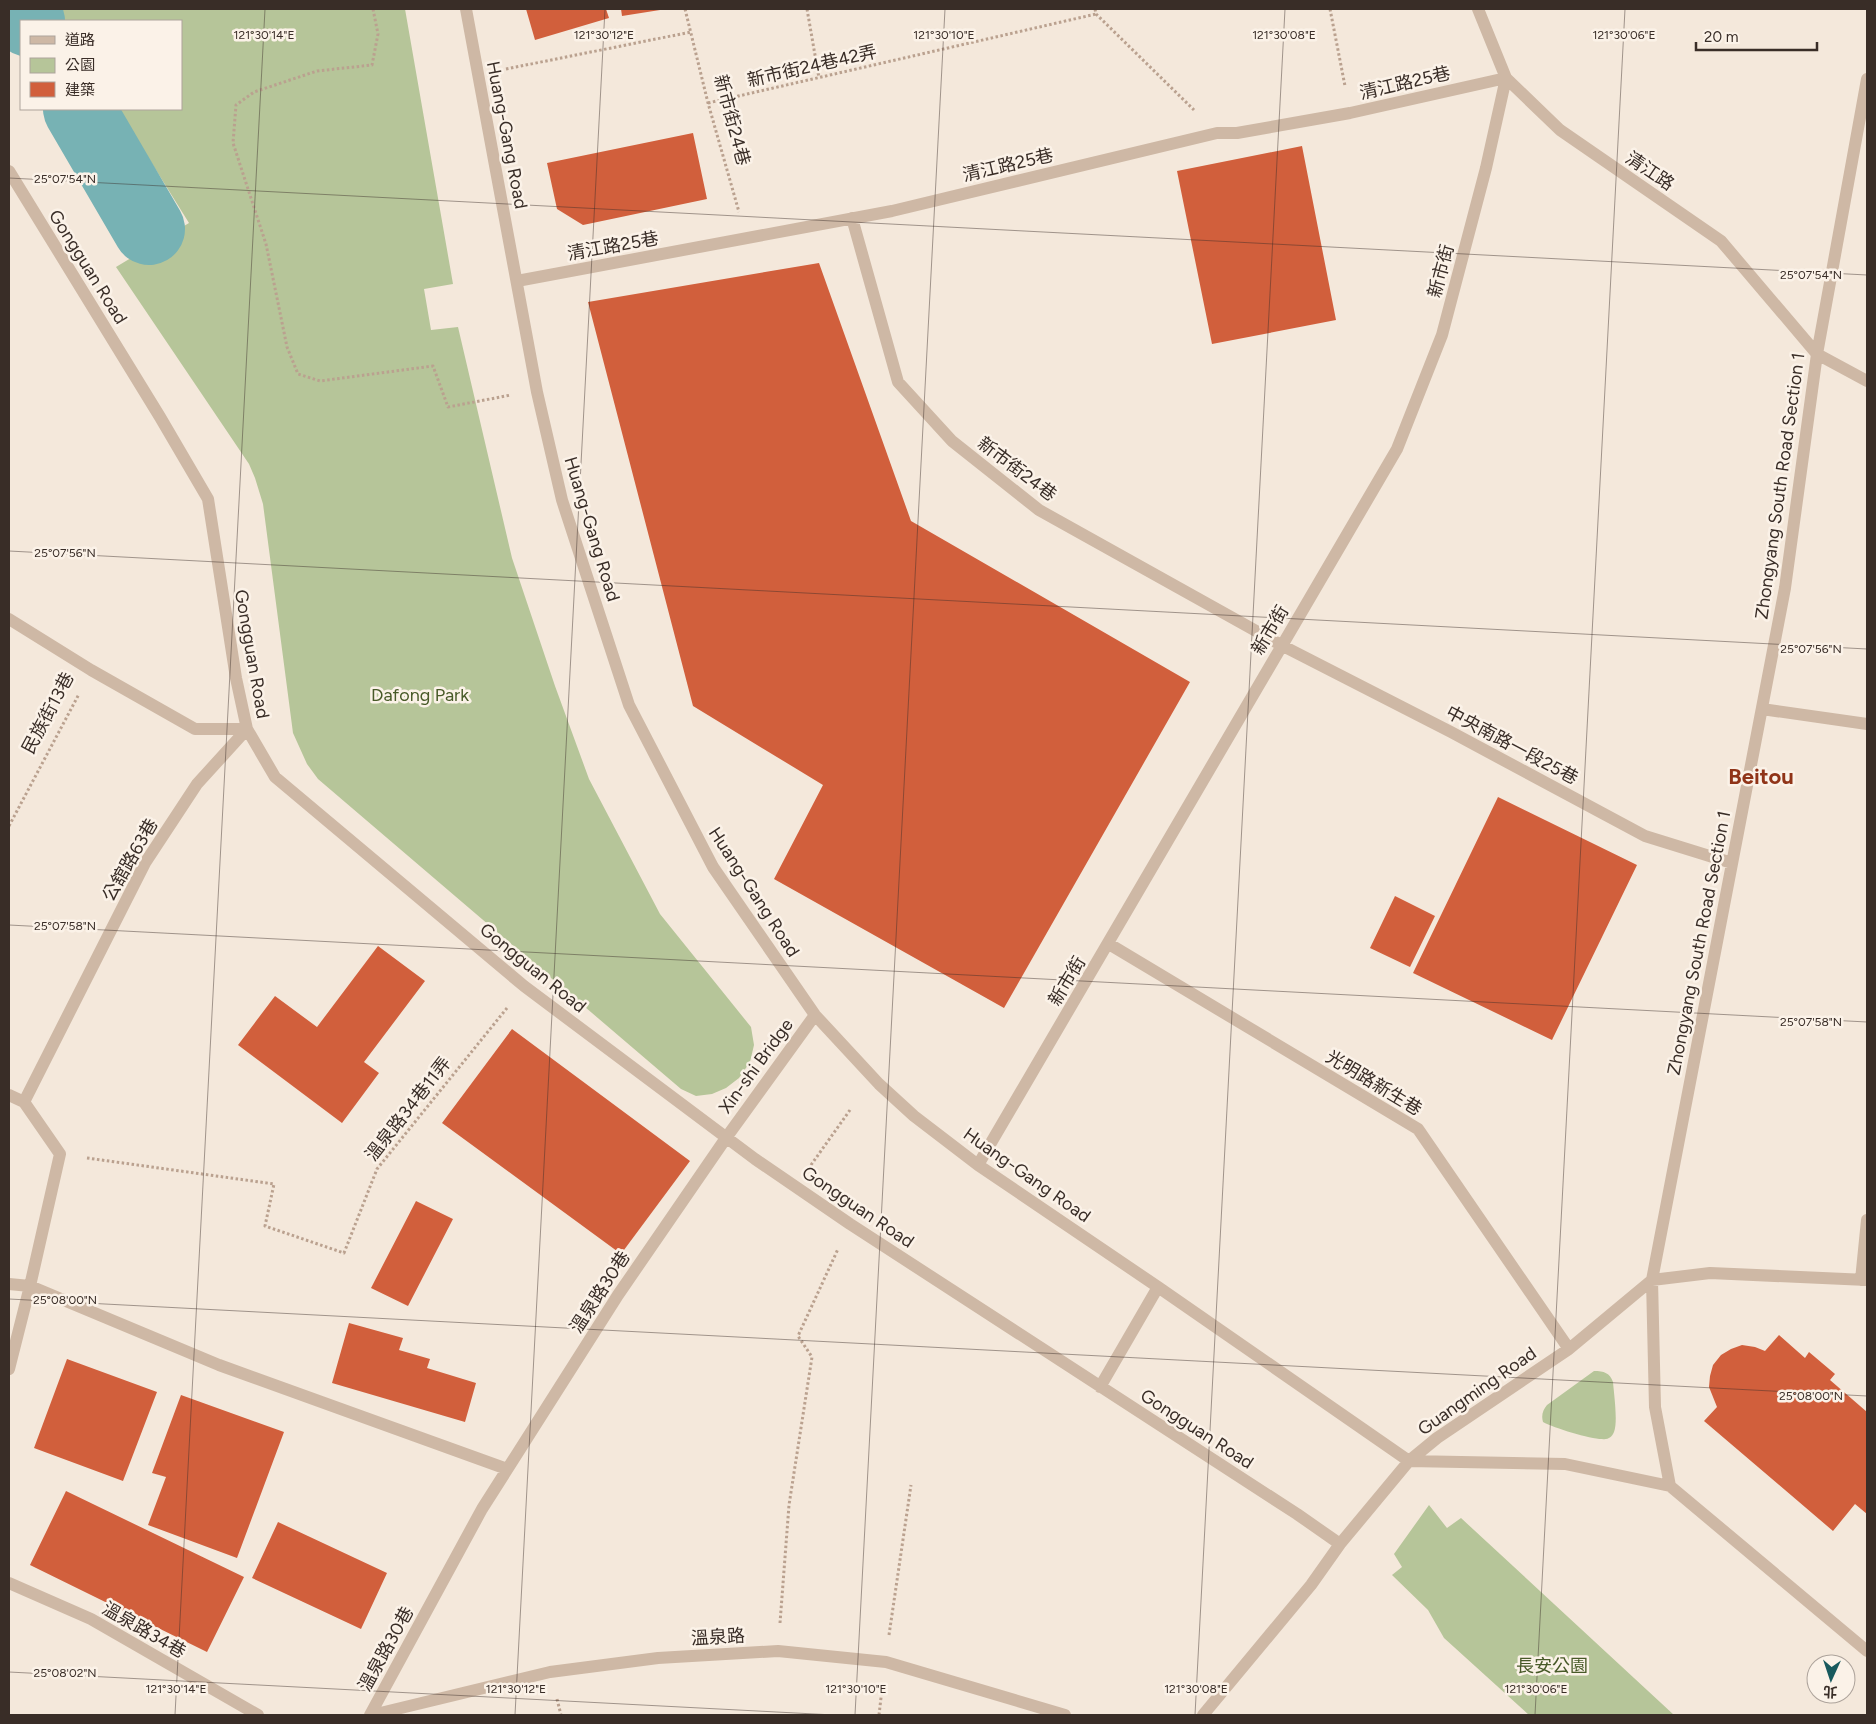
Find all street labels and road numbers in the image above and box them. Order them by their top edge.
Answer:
street label: 新市街24巷42弄 [745,40,879,92]
street label: Huang-Gang Road [482,59,532,211]
street label: 清江路25巷 [1357,62,1453,104]
street label: 新市街24巷 [709,72,755,168]
street label: 清江路25巷 [960,144,1056,186]
street label: 清江路 [1621,147,1679,195]
street label: Gongguan Road [44,206,132,328]
street label: 清江路25巷 [566,227,660,265]
street label: 新市街 [1423,242,1459,300]
street label: Zhongyang South Road Section 1 [1750,351,1810,621]
street label: 新市街24巷 [973,432,1061,506]
street label: Huang-Gang Road [560,454,624,604]
street label: Gongguan Road [230,588,274,720]
street label: 新市街 [1247,601,1293,659]
street label: 民族街13巷 [17,668,79,758]
street label: 中央南路一段25巷 [1442,701,1582,789]
street label: Zhongyang South Road Section 1 [1663,809,1735,1077]
street label: 公舘路63巷 [97,815,163,905]
street label: Huang-Gang Road [704,823,804,961]
street label: Gongguan Road [475,918,591,1018]
street label: 新市街 [1044,952,1090,1010]
street label: Xin-shi Bridge [714,1014,798,1118]
street label: 光明路新生巷 [1322,1046,1426,1120]
street label: 溫泉路34巷11弄 [361,1053,455,1165]
street label: Huang-Gang Road [959,1123,1095,1227]
street label: Gongguan Road [798,1161,918,1253]
street label: 溫泉路30巷 [565,1247,635,1337]
street label: Guangming Road [1414,1342,1540,1440]
street label: Gongguan Road [1136,1384,1258,1474]
street label: 溫泉路34巷 [98,1597,190,1663]
street label: 溫泉路30巷 [354,1603,418,1695]
street label: 溫泉路 [690,1625,746,1649]

